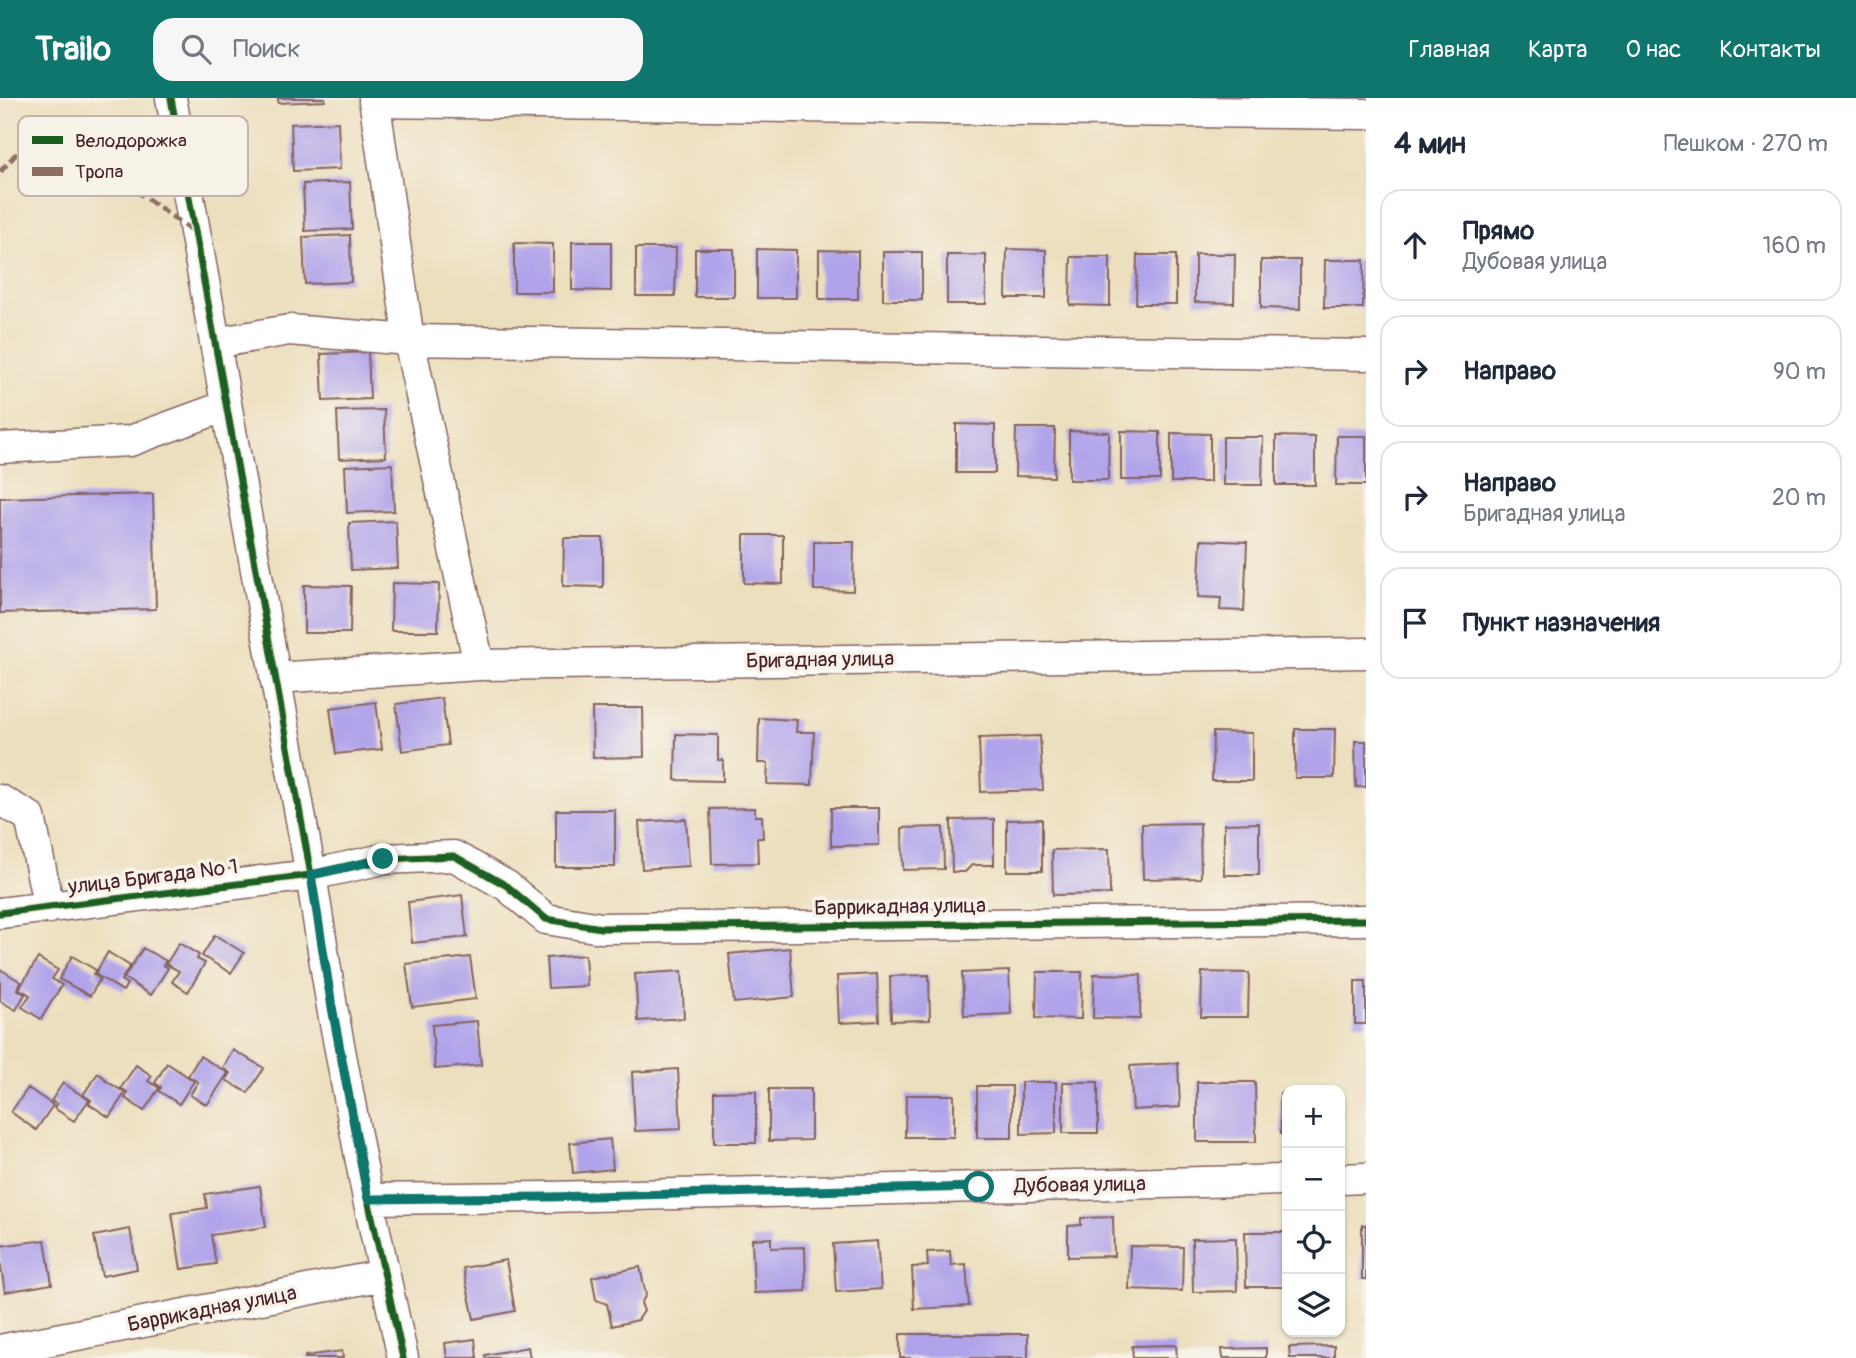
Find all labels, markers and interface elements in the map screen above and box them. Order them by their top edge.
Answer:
search box [153,18,643,81]
text: Trailo [35,29,111,70]
icon: search [177,30,215,68]
text: Поиск [233,33,301,65]
text: Главная [1409,35,1490,64]
text: Карта [1528,35,1588,64]
text: О нас [1626,35,1681,64]
text: Контакты [1719,35,1821,64]
legend [18,116,248,196]
text: 4 мин [1394,125,1466,162]
text: Велодорожка [75,129,187,153]
text: Пешком · 270 m [1664,129,1828,158]
text: Тропа [75,160,123,184]
text: Прямо [1463,215,1534,247]
icon: ahead [1396,226,1434,264]
text: 160 m [1762,231,1826,260]
text: Дубовая улица [1463,247,1607,276]
icon: right [1396,352,1434,390]
text: Направо [1463,355,1556,387]
text: 90 m [1773,357,1826,386]
text: Направо [1463,467,1556,499]
icon: right [1396,478,1434,516]
text: 20 m [1772,483,1826,512]
text: Бригадная улица [1463,499,1625,528]
icon: arrive [1396,604,1434,642]
text: Пункт назначения [1463,607,1660,639]
street label: Бригадная улица [746,645,894,675]
route end [367,843,398,874]
street label: улица Бригада № 1 [66,853,239,901]
street label: Баррикадная улица [814,892,986,922]
map controls [1282,1085,1345,1337]
button: + [1282,1085,1345,1148]
button: − [1282,1148,1345,1211]
street label: Дубовая улица [1013,1170,1146,1200]
route start [963,1171,994,1202]
button: locate [1282,1211,1345,1274]
button: layers [1282,1274,1345,1337]
street label: Баррикадная улица [125,1279,299,1339]

